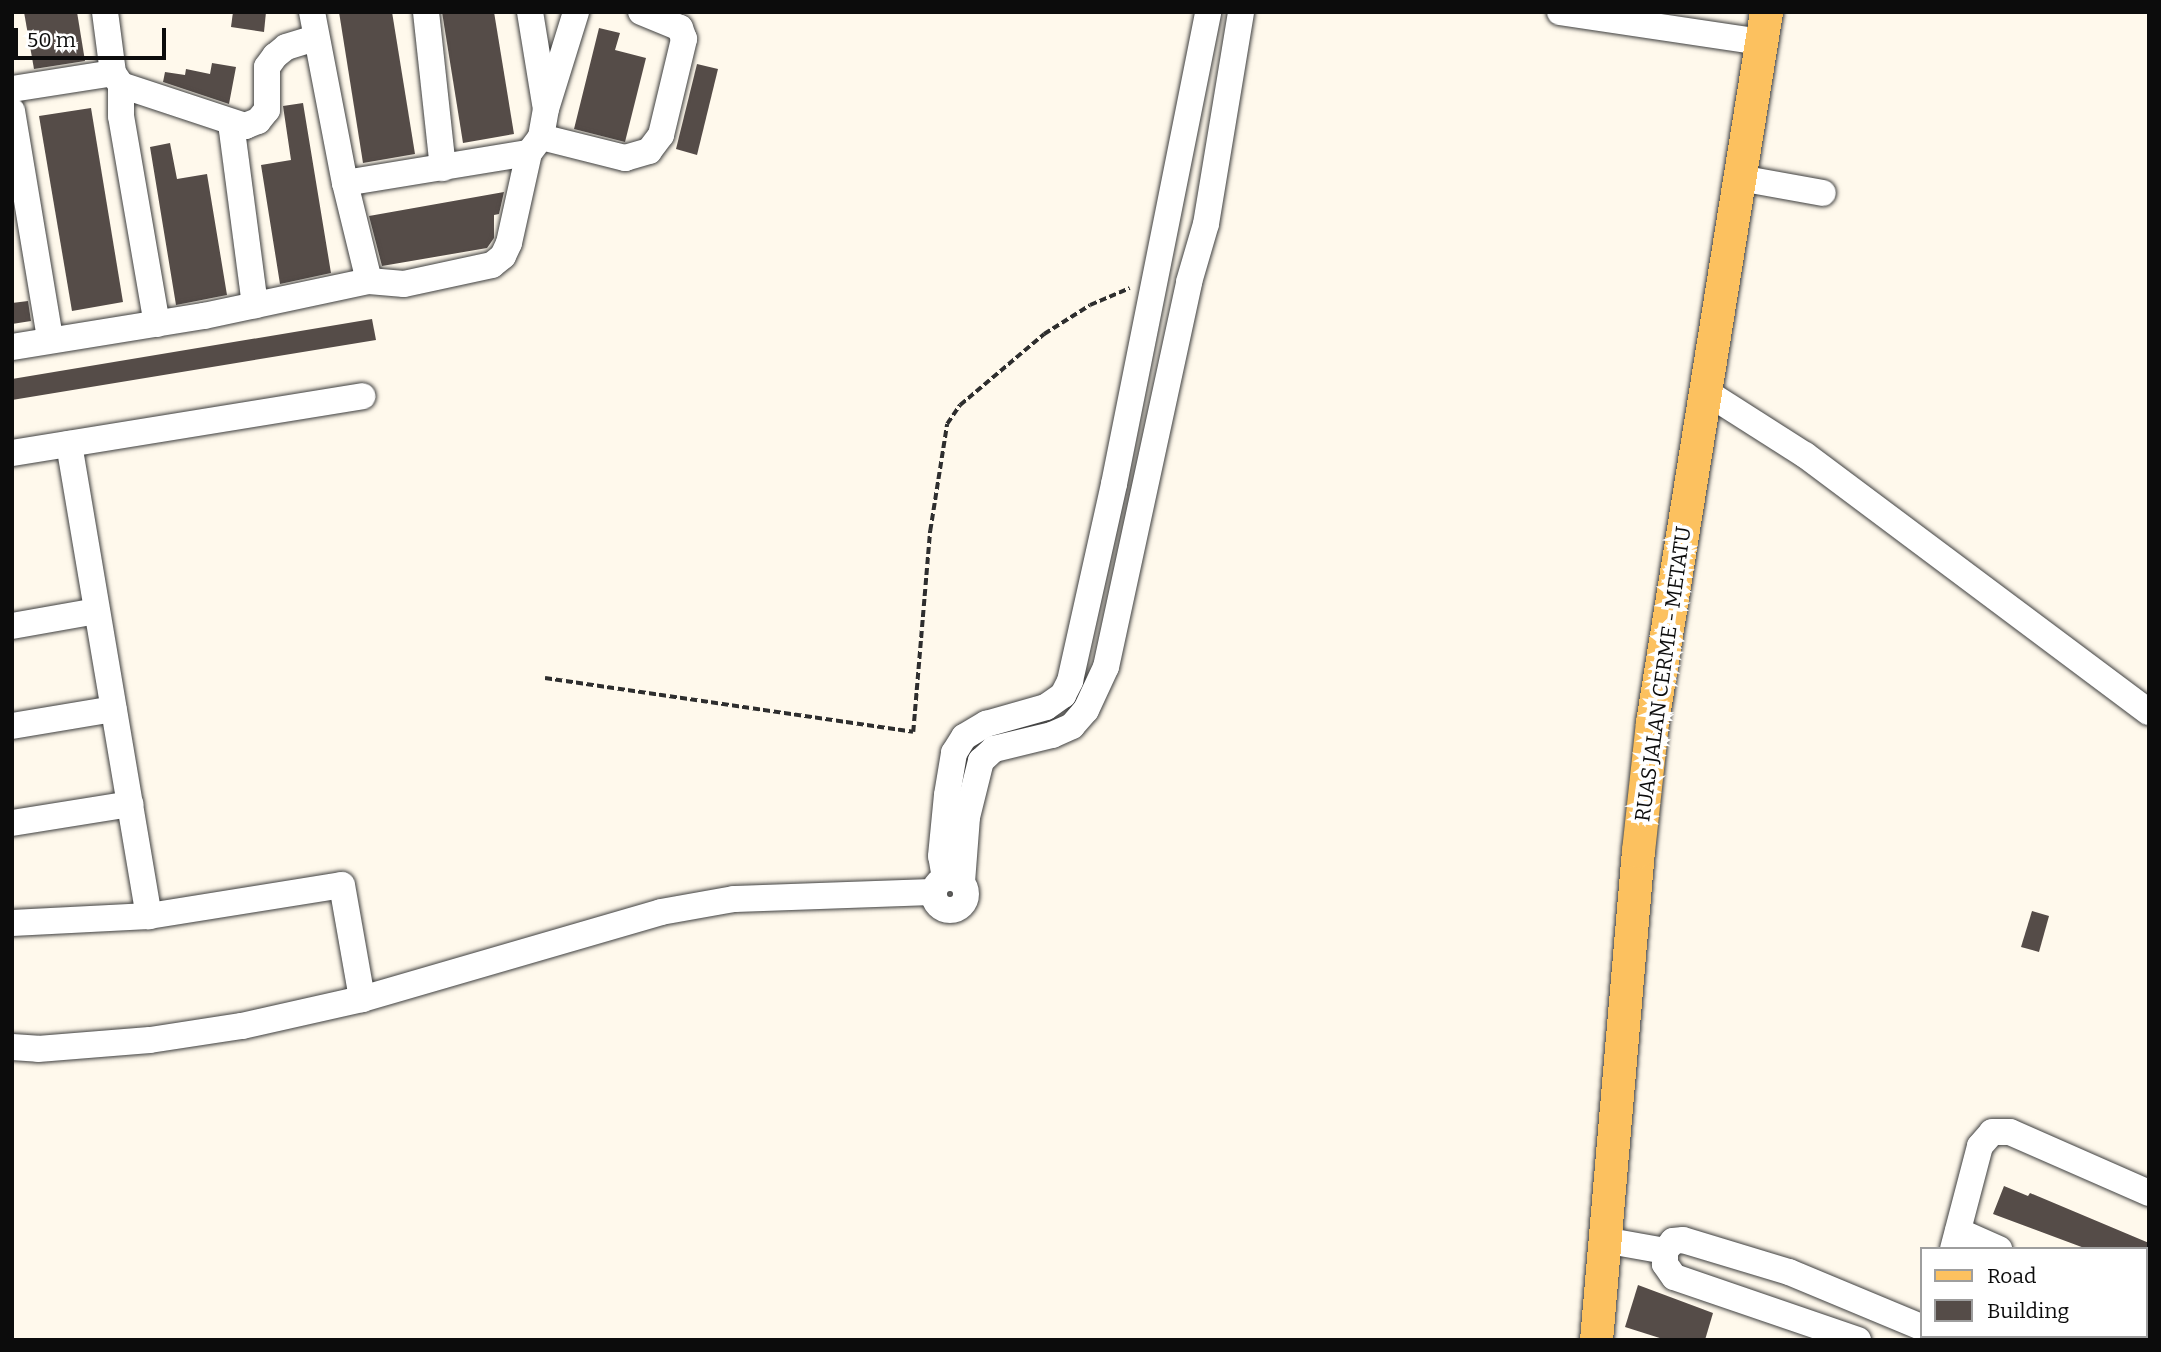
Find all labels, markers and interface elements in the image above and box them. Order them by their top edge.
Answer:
scale bar [18,14,170,58]
text: 50 m [27,27,76,53]
street label: RUAS JALAN CERME - METATU [1630,525,1696,823]
legend [1920,1247,2147,1338]
text: Road [1987,1263,2036,1289]
text: Building [1987,1298,2069,1324]

